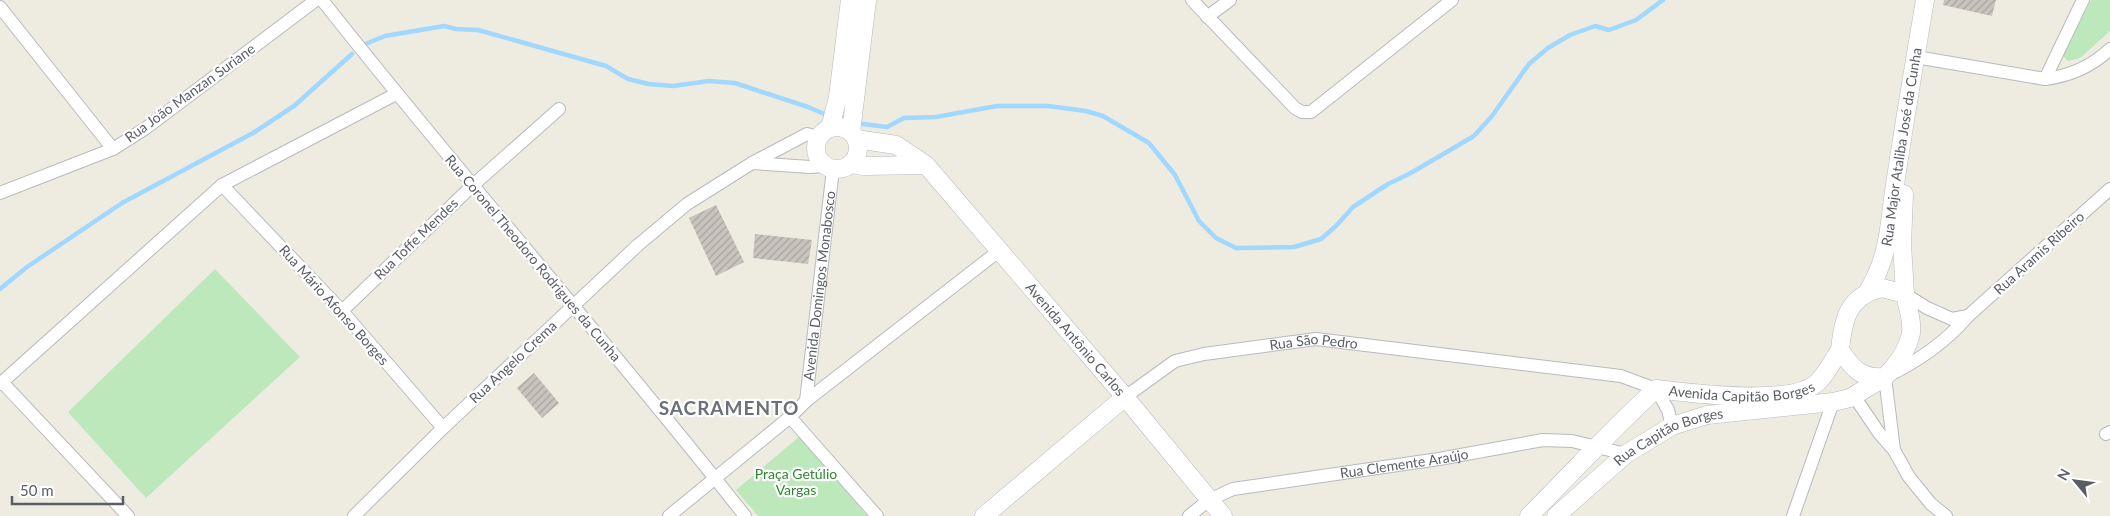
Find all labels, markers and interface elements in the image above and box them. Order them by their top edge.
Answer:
street label: Rua João Manzan Suriane [121,40,258,146]
street label: Rua Major Ataliba José da Cunha [1877,46,1925,247]
street label: Rua Coronel Theodoro Rodrigues da Cunha [442,151,625,364]
street label: Avenida Domingos Monabosco [799,190,838,381]
street label: Rua Toffe Mendes [370,194,461,283]
street label: Rua Aramis Ribeiro [1990,208,2087,298]
street label: Rua Mário Afonso Borges [276,241,393,368]
street label: Avenida Antônio Carlos [1022,279,1129,399]
street label: Rua Angelo Crema [466,317,560,406]
street label: Rua São Pedro [1268,330,1359,353]
street label: Avenida Capitão Borges [1668,378,1818,405]
district label: SACRAMENTO [659,396,799,419]
street label: Rua Capitão Borges [1610,404,1724,469]
street label: Rua Clemente Araújo [1339,445,1470,481]
north arrow [2050,456,2100,506]
park label: Praça Getúlio Vargas [755,465,837,498]
text: N [2053,466,2073,483]
scale bar [12,474,124,506]
text: 50 m [20,481,54,499]

